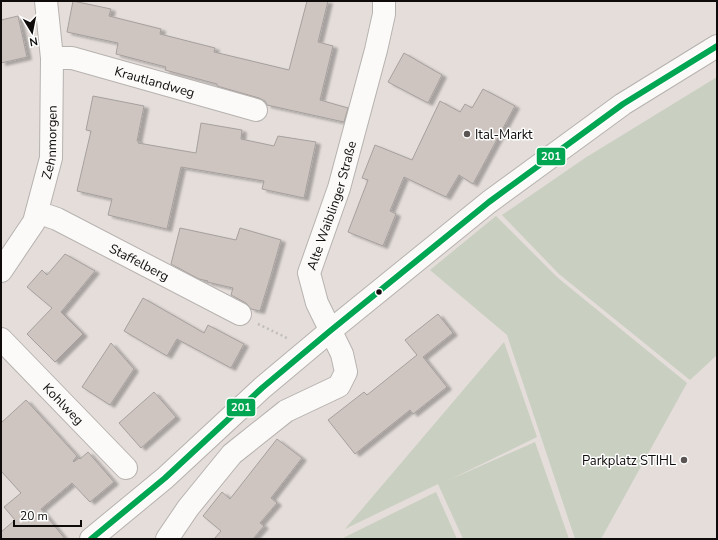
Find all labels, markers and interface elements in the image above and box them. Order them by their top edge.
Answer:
north arrow [12,12,52,52]
text: N [28,33,39,49]
street label: Krautlandweg [112,62,197,102]
street label: Zehnmorgen [38,105,62,181]
place label: Ital-Markt [475,126,533,144]
marker: Ital-Markt [462,129,472,139]
street label: Alte Waiblinger Straße [303,139,361,273]
line badge: 201 [536,147,566,166]
text: 201 [541,149,561,164]
street label: Staffelberg [106,240,172,286]
unlabelled marker [374,287,384,297]
street label: Kohlweg [38,380,87,429]
line badge: 201 [226,398,256,417]
text: 201 [231,400,251,415]
place label: Parkplatz STIHL [582,452,676,470]
marker: Parkplatz STIHL [679,455,689,465]
scale bar [14,502,81,528]
text: 20 m [20,508,48,524]

